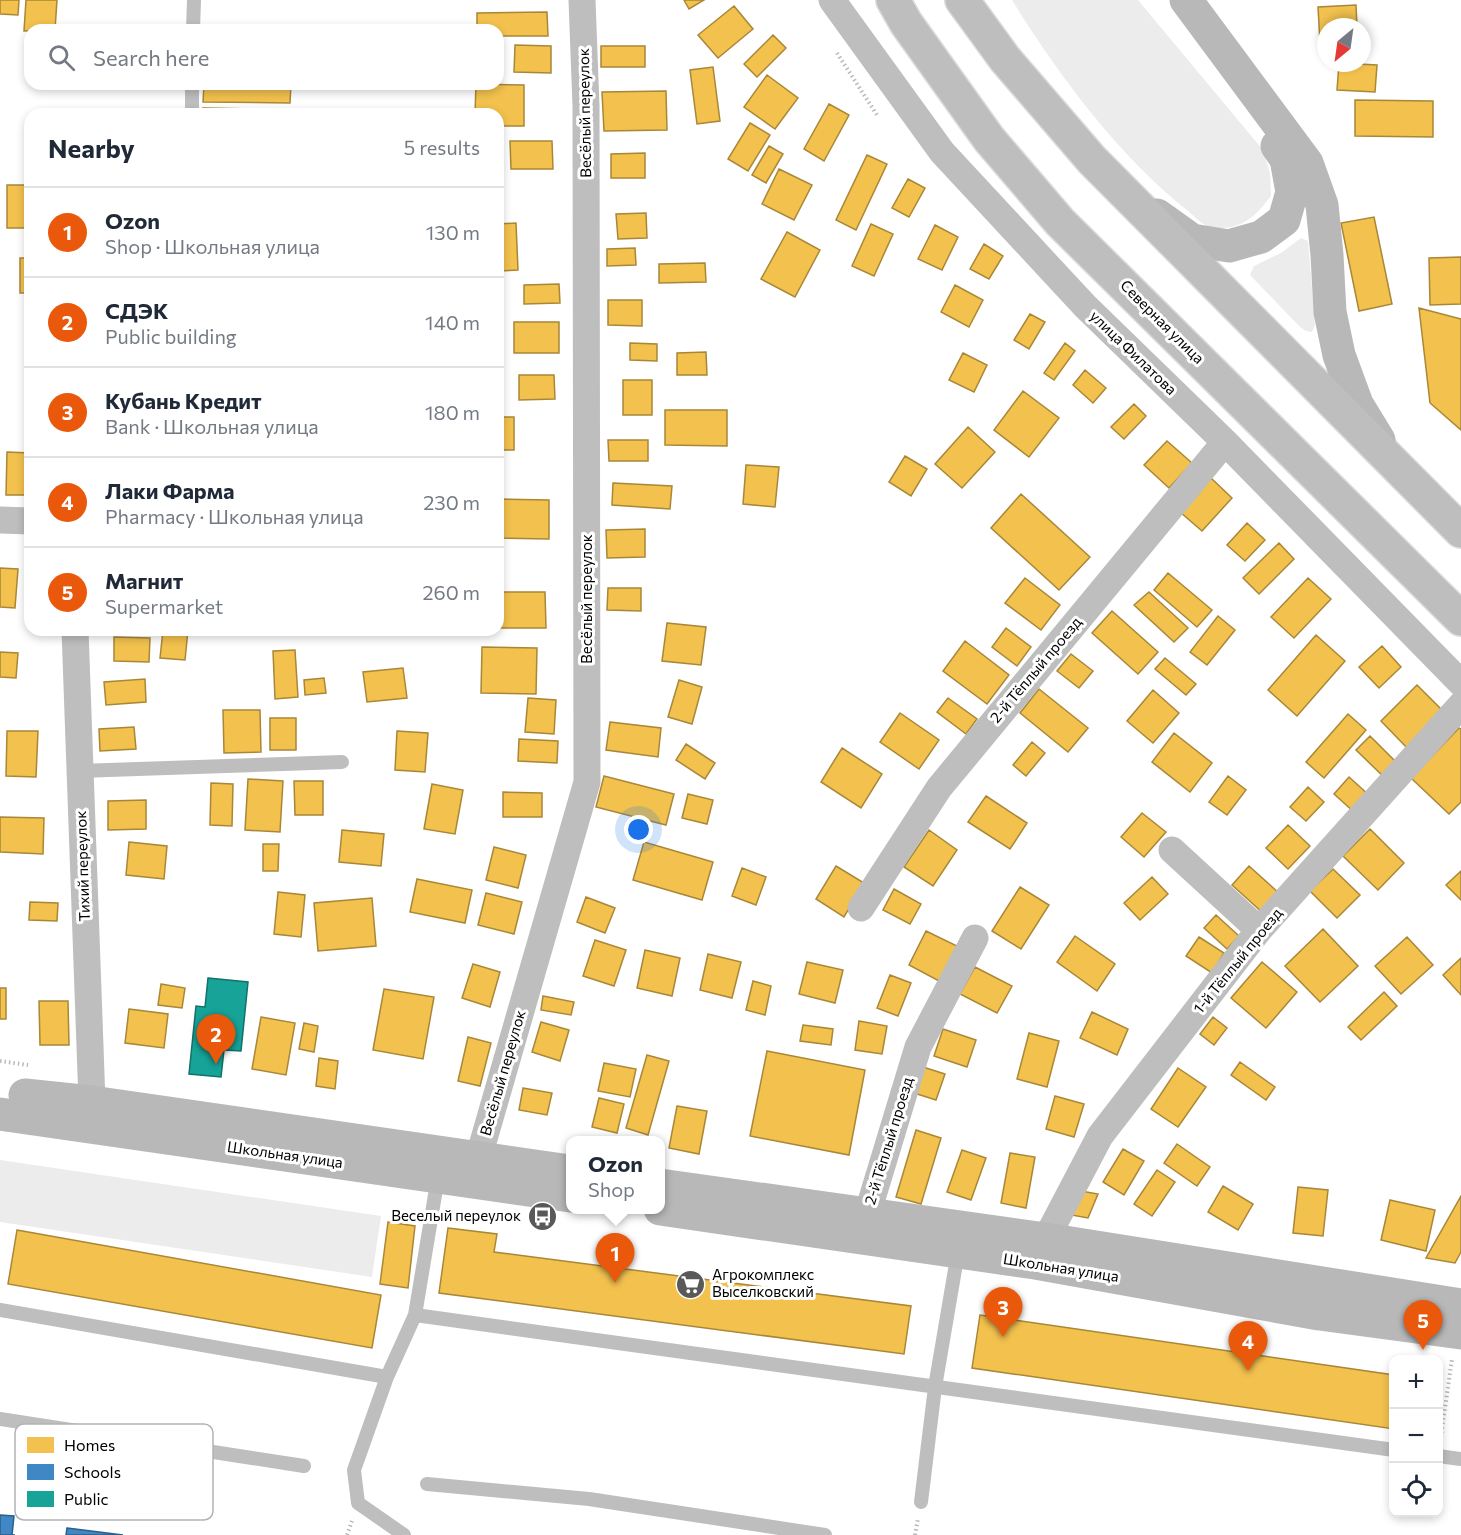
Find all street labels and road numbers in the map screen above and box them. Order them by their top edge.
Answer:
street label: Весёлый переулок [574,48,594,178]
street label: Северная улица [1117,276,1208,367]
street label: улица Филатова [1087,306,1181,398]
street label: Весёлый переулок [577,534,595,664]
street label: 2-й Тёплый проезд [986,613,1085,726]
street label: Тихий переулок [71,810,93,922]
street label: 1-й Тёплый проезд [1189,904,1285,1017]
street label: Весёлый переулок [475,1008,529,1138]
street label: 2-й Тёплый проезд [860,1075,916,1207]
street label: Школьная улица [226,1137,344,1171]
street label: Школьная улица [1002,1249,1120,1285]

